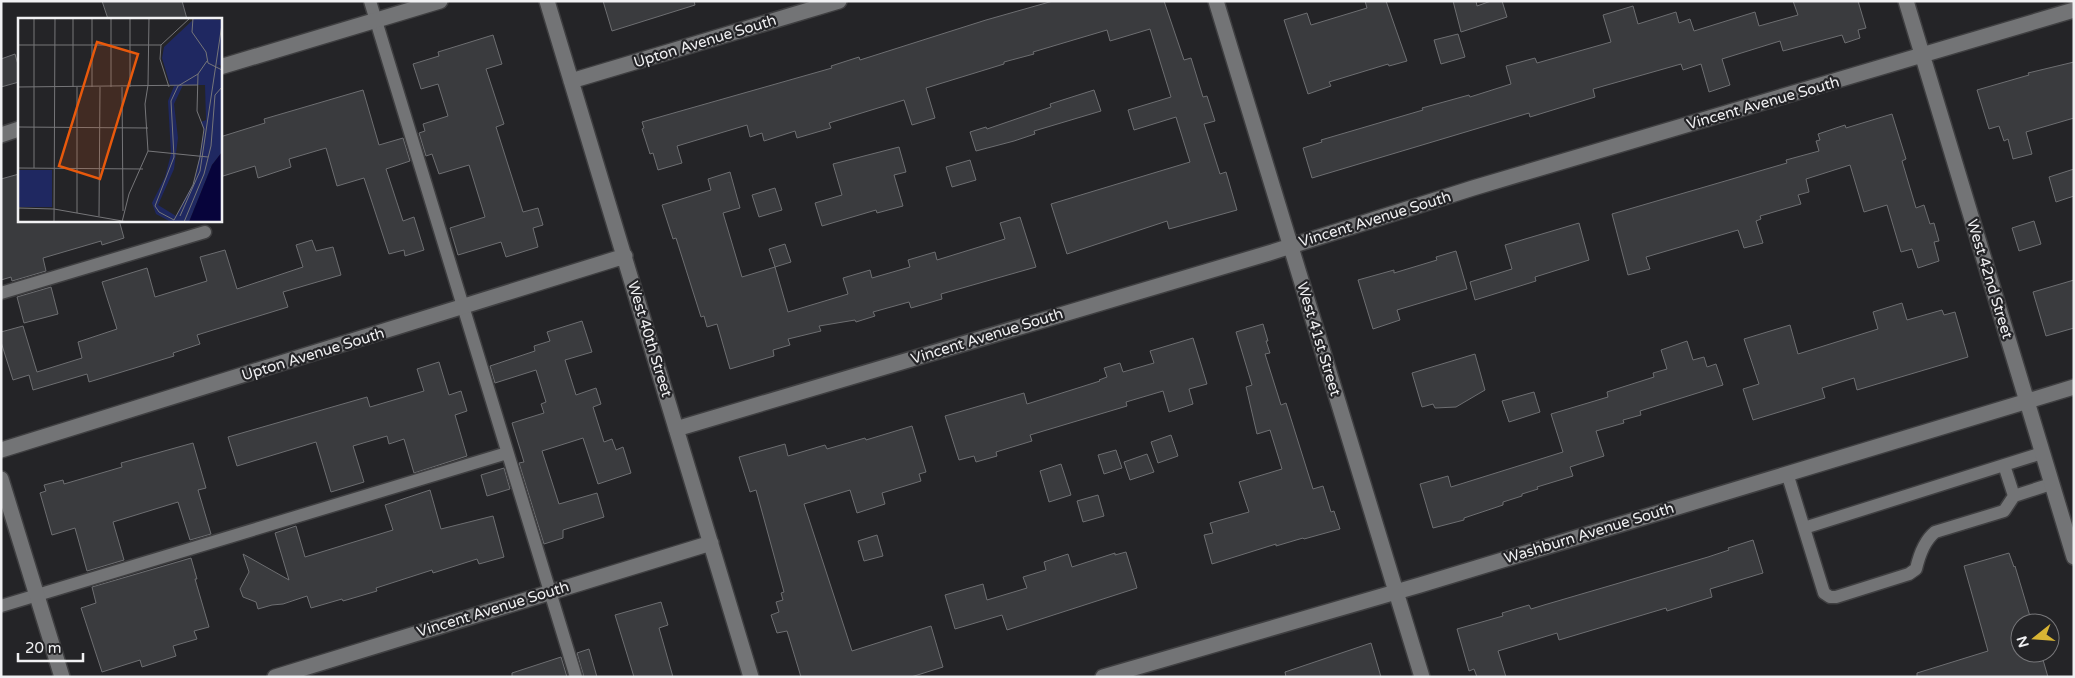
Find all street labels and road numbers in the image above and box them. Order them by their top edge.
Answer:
street label: Upton Avenue South [631,11,779,71]
street label: Vincent Avenue South [1685,73,1841,133]
street label: Vincent Avenue South [1297,187,1453,251]
street label: West 42nd Street [1963,217,2017,341]
street label: West 40th Street [624,279,676,399]
street label: West 41st Street [1293,280,1345,398]
street label: Vincent Avenue South [909,304,1065,368]
street label: Upton Avenue South [239,324,387,384]
street label: Washburn Avenue South [1502,499,1676,567]
street label: Vincent Avenue South [415,577,571,641]

